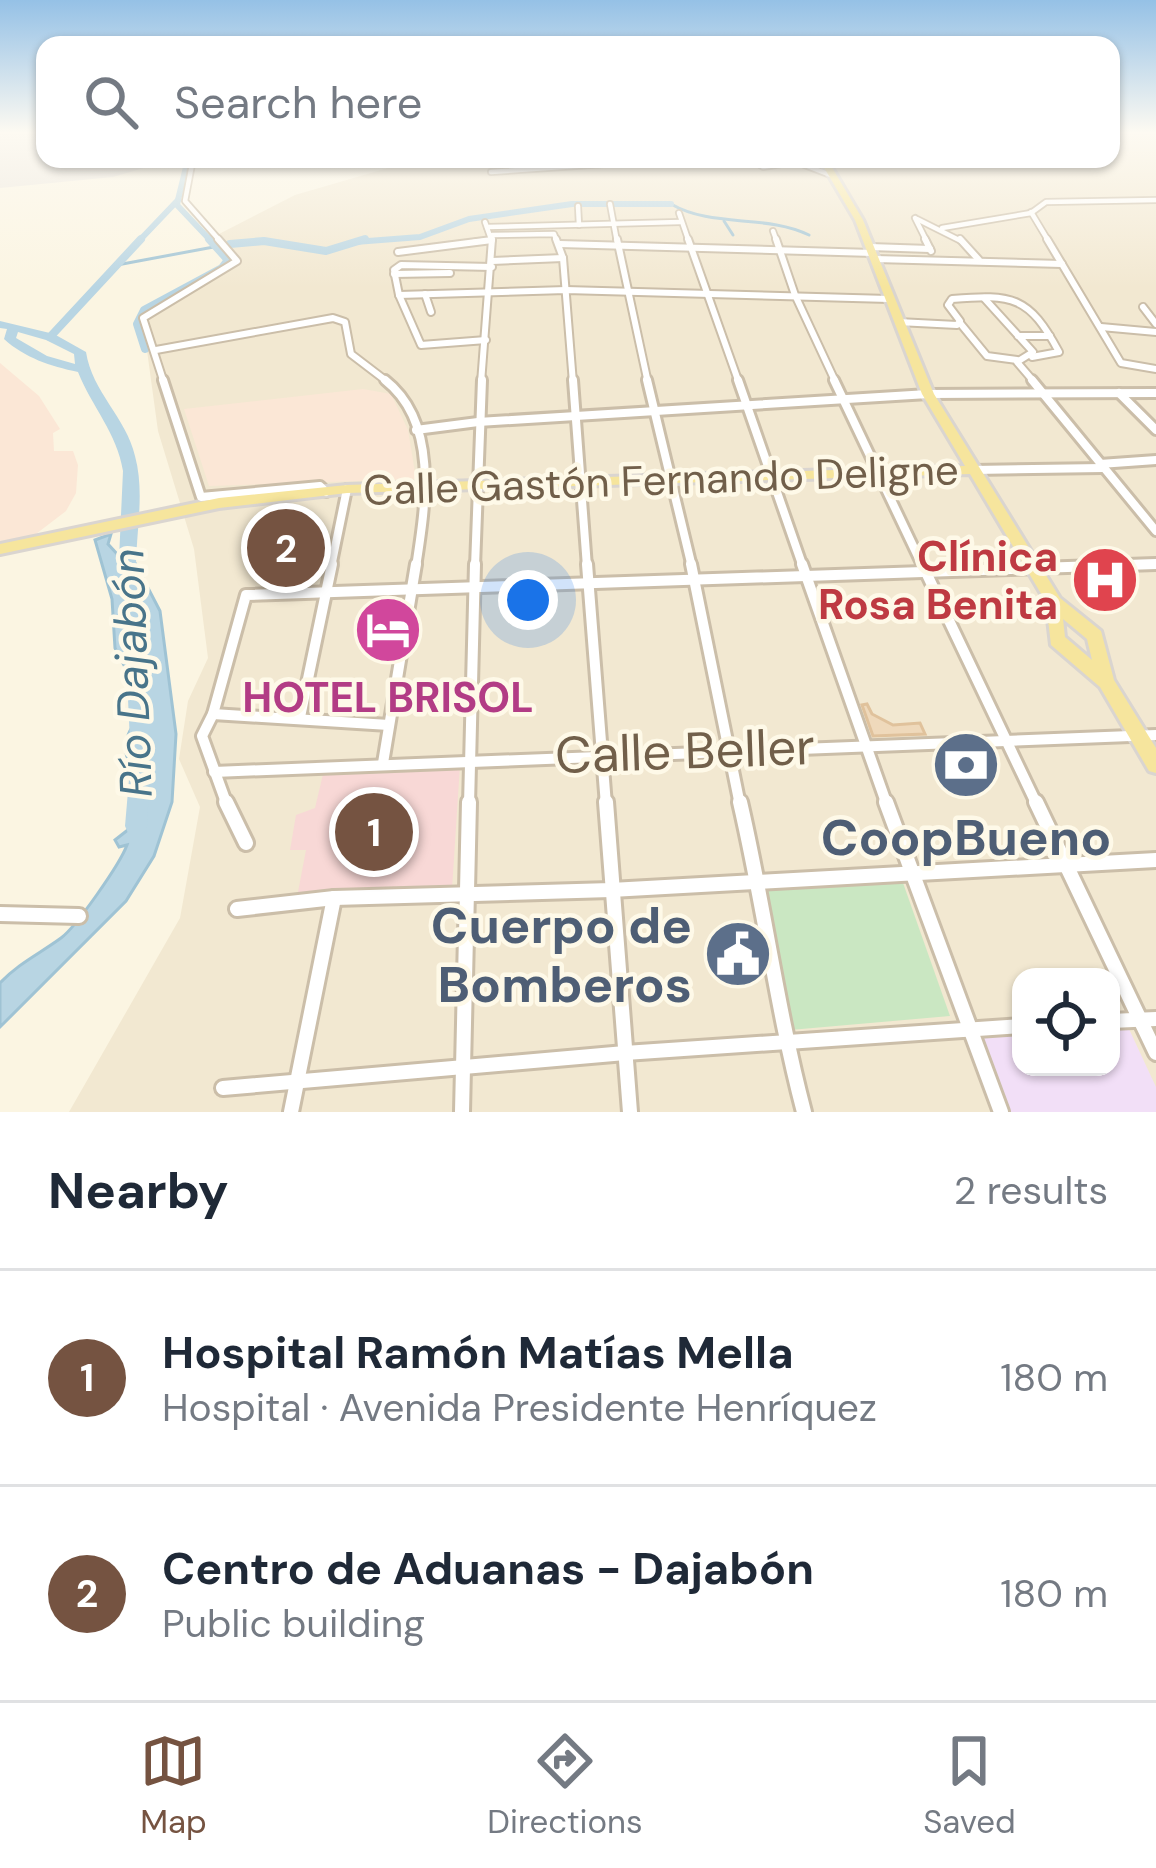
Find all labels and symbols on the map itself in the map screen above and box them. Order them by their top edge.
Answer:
street label: Calle Gastón Fernando Deligne [362,442,960,518]
pin: 2 [247,503,325,593]
place label: Clínica Rosa Benita [818,529,1058,632]
hospital icon: Clínica Rosa Benita [1070,545,1140,615]
water label: Río Dajabón [98,547,166,799]
your location [498,570,558,630]
hotel icon: HOTEL BRISOL [353,595,423,665]
place label: HOTEL BRISOL [242,670,534,725]
street label: Calle Beller [554,713,816,789]
bank icon: CoopBueno [931,730,1001,800]
pin: 1 [335,787,413,877]
place label: CoopBueno [821,804,1111,871]
place label: Cuerpo de Bomberos [431,892,692,1018]
public building icon: Cuerpo de Bomberos [703,919,773,989]

